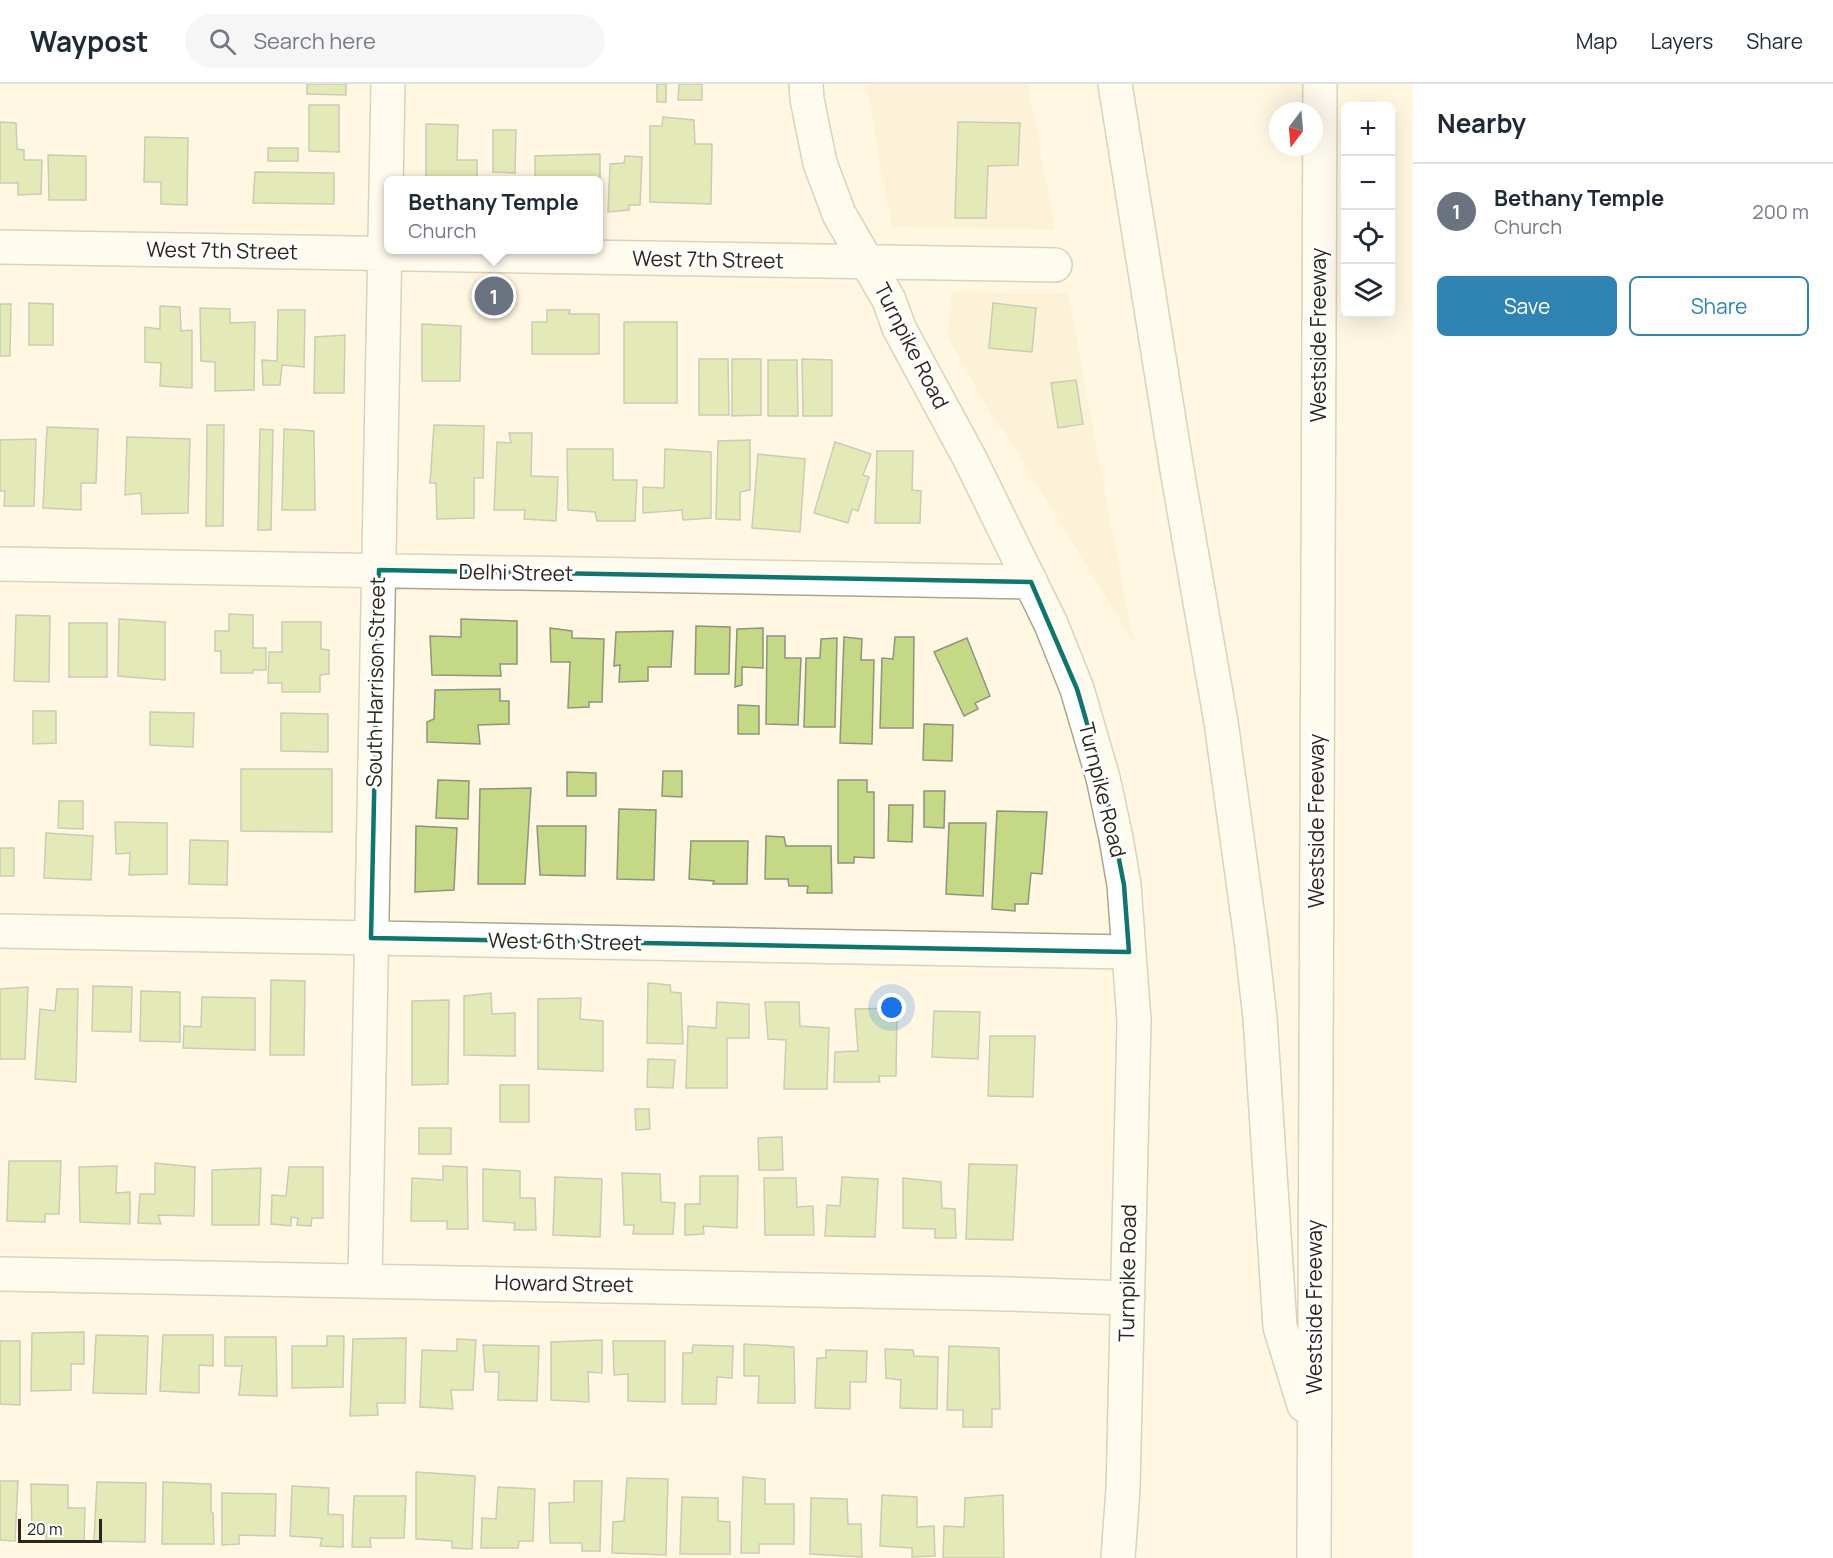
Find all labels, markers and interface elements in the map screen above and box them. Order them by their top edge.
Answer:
search box [185,14,605,68]
text: Waypost [30,22,149,60]
icon: search [206,25,239,58]
text: Search here [254,26,376,56]
text: Map [1576,27,1617,55]
text: Layers [1650,27,1713,55]
text: Share [1746,27,1803,55]
north arrow [1269,102,1323,156]
map controls [1341,102,1395,318]
button: + [1341,102,1395,156]
text: Nearby [1437,105,1526,141]
button: − [1341,156,1395,210]
popup [384,176,603,254]
text: Bethany Temple [1494,183,1664,213]
text: Bethany Temple [408,187,579,217]
text: 1 [1452,198,1461,225]
text: 200 m [1752,198,1809,225]
button: locate [1341,210,1395,264]
text: Church [1494,213,1562,240]
text: Church [408,217,476,244]
street label: West 7th Street [146,235,298,265]
street label: West 7th Street [632,244,784,274]
street label: Westside Freeway [1304,248,1332,422]
button: layers [1341,264,1395,318]
pin: 1 [474,274,514,318]
button: Save [1437,276,1617,336]
button: Share [1629,276,1809,336]
street label: Turnpike Road [868,278,956,413]
street label: Delhi Street [459,557,574,587]
street label: South Harrison Street [359,576,391,788]
street label: Turnpike Road [1073,720,1133,860]
street label: Westside Freeway [1302,734,1330,908]
street label: West 6th Street [488,926,642,956]
your location [877,993,906,1022]
street label: Turnpike Road [1112,1204,1142,1342]
street label: Westside Freeway [1300,1220,1328,1394]
street label: Howard Street [494,1268,634,1298]
scale bar [18,1516,102,1544]
text: 20 m [27,1518,63,1540]

